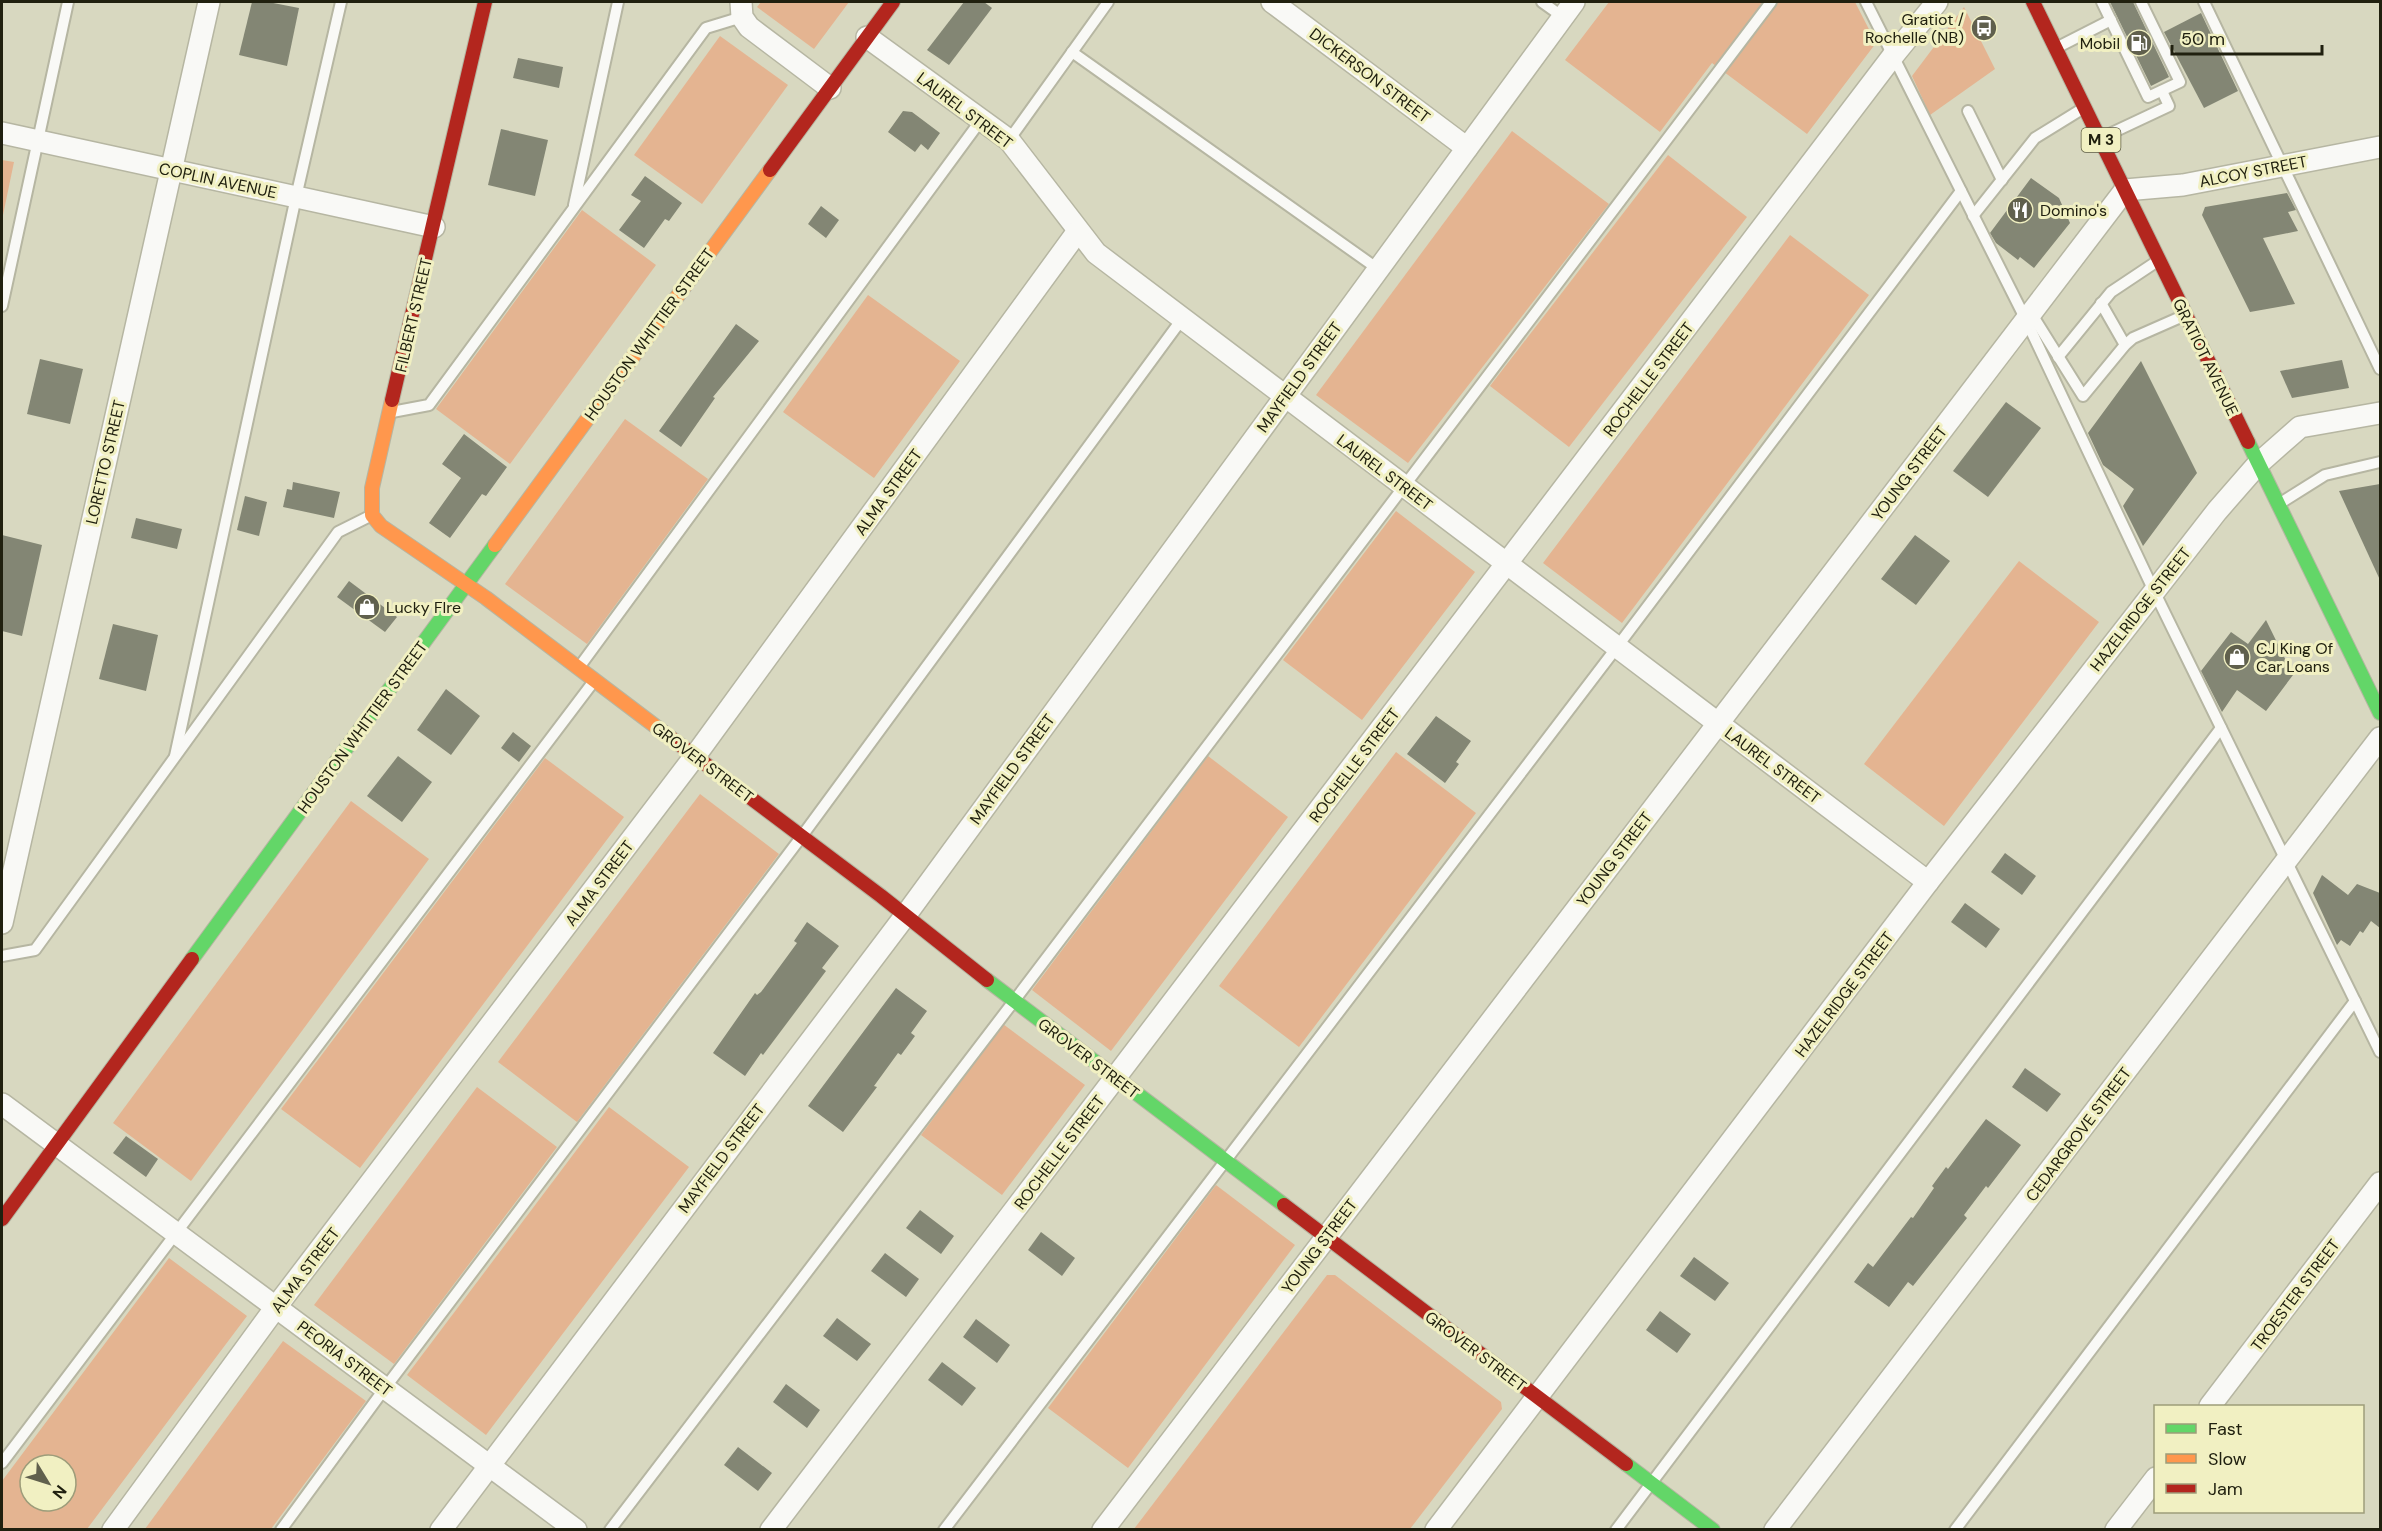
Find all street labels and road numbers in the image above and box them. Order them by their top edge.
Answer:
street label: DICKERSON STREET [1305,23,1434,128]
street label: LAUREL STREET [913,67,1017,153]
road number: M 3 [2082,128,2120,152]
street label: ALCOY STREET [2198,151,2309,192]
street label: COPLIN AVENUE [157,158,279,203]
street label: HOUSTON WHITTIER STREET [580,244,719,425]
street label: FILBERT STREET [390,256,437,374]
street label: GRATIOT AVENUE [2168,295,2243,419]
street label: MAYFIELD STREET [1252,318,1347,437]
street label: ROCHELLE STREET [1598,318,1698,441]
street label: LORETTO STREET [81,398,130,526]
street label: YOUNG STREET [1867,422,1952,525]
street label: LAUREL STREET [1333,429,1437,515]
street label: ALMA STREET [850,445,927,540]
street label: HAZELRIDGE STREET [2085,543,2195,676]
street label: HOUSTON WHITTIER STREET [293,637,432,818]
street label: ROCHELLE STREET [1304,704,1404,827]
street label: MAYFIELD STREET [965,710,1060,829]
street label: GROVER STREET [648,717,758,807]
street label: LAUREL STREET [1721,722,1825,808]
street label: YOUNG STREET [1572,808,1657,911]
street label: ALMA STREET [560,836,638,930]
street label: HAZELRIDGE STREET [1790,927,1898,1061]
street label: GROVER STREET [1034,1013,1144,1103]
street label: CEDARGROVE STREET [2021,1063,2136,1206]
street label: ROCHELLE STREET [1009,1091,1109,1214]
street label: MAYFIELD STREET [673,1099,769,1217]
street label: YOUNG STREET [1277,1195,1362,1298]
street label: ALMA STREET [266,1223,344,1317]
street label: TROESTER STREET [2246,1235,2344,1356]
street label: GROVER STREET [1421,1306,1531,1396]
street label: PEORIA STREET [293,1316,396,1401]

